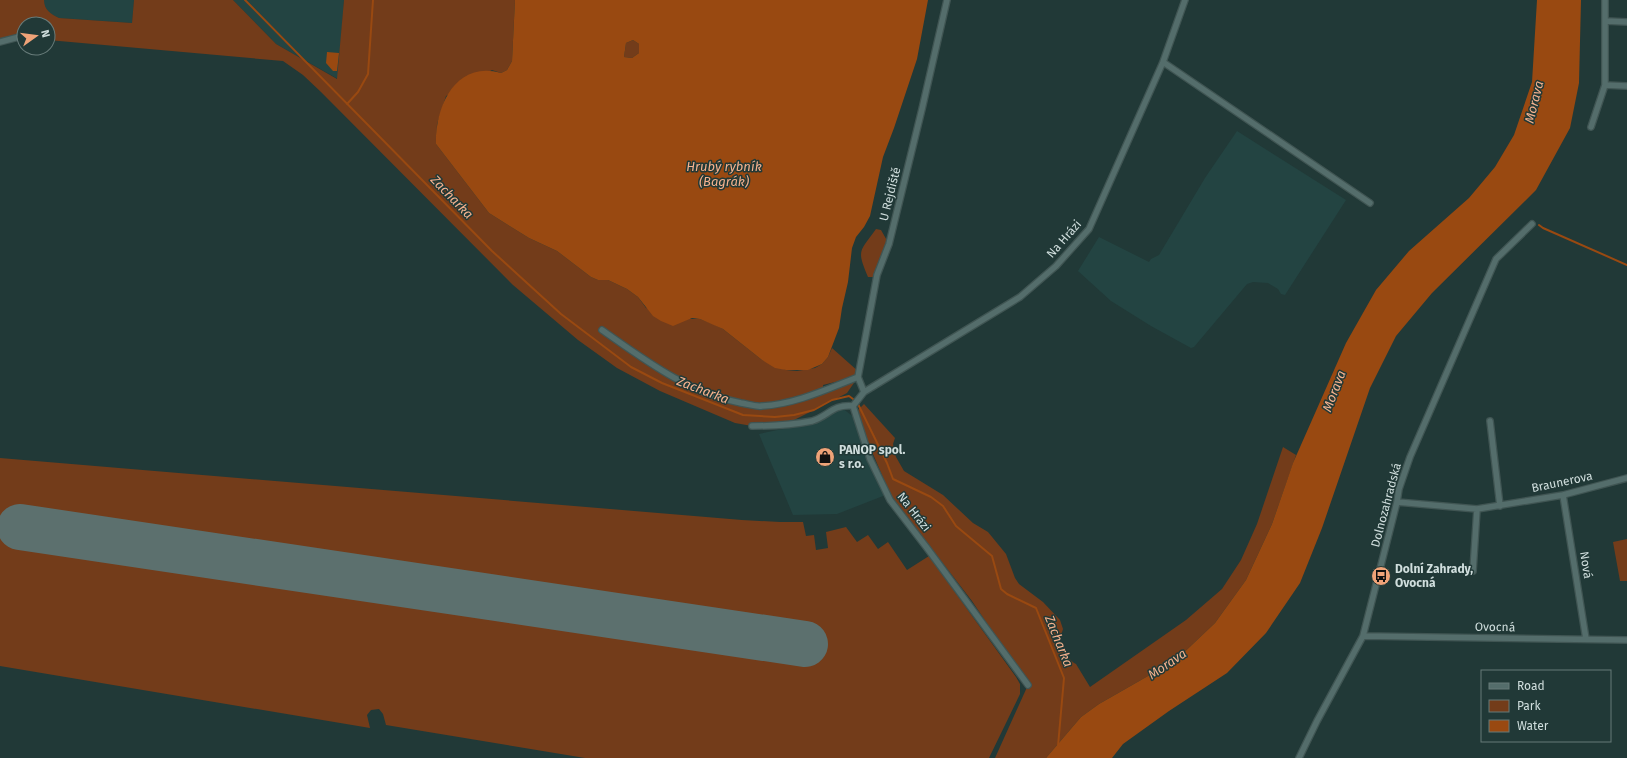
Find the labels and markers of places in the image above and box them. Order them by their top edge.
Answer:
place label: PANOP spol. s r.o. [839,443,905,471]
shop icon: PANOP spol. s r.o. [814,446,836,468]
place label: Dolní Zahrady, Ovocná [1395,562,1473,590]
bus stop icon: Dolní Zahrady, Ovocná [1370,565,1392,587]

